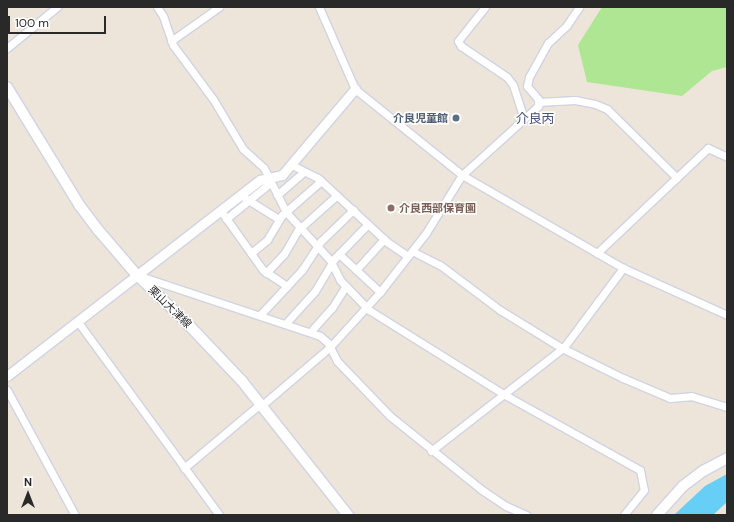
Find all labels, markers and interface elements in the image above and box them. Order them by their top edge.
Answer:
scale bar [10,8,108,34]
text: 100 m [15,15,49,31]
place label: 介良児童館 [393,111,448,125]
district label: 介良丙 [516,111,554,127]
marker: 介良児童館 [451,113,461,123]
place label: 介良西部保育園 [399,201,476,215]
marker: 介良西部保育園 [386,203,396,213]
street label: 栗山大津線 [146,283,194,331]
north arrow [8,474,48,514]
text: N [24,475,32,489]

